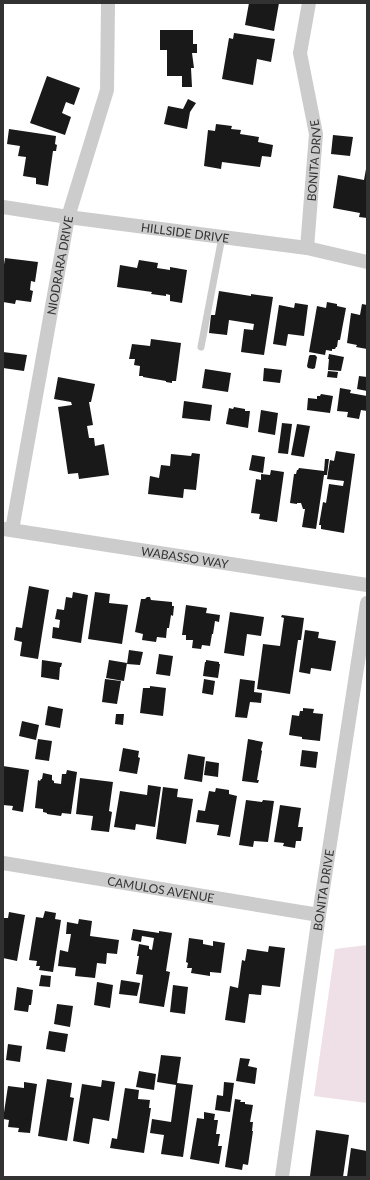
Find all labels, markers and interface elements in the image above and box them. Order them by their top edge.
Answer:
street label: BONITA DRIVE [303,118,323,202]
street label: NIODRARA DRIVE [43,214,76,316]
street label: HILLSIDE DRIVE [140,219,230,245]
street label: WABASSO WAY [140,543,230,571]
street label: BONITA DRIVE [309,848,337,932]
street label: CAMULOS AVENUE [106,873,216,905]

